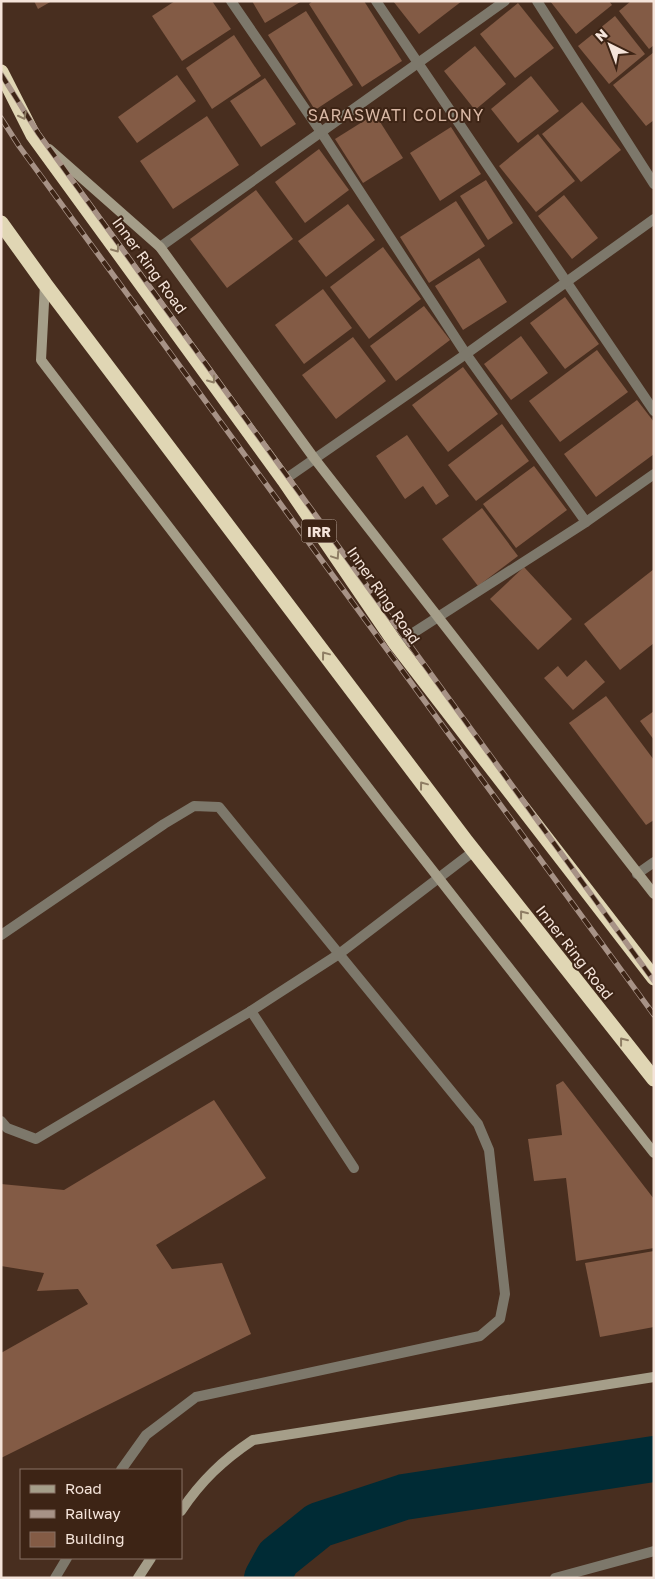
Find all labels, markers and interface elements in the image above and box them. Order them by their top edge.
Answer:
north arrow [585,20,635,70]
text: N [591,25,611,45]
district label: SARASWATI COLONY [308,105,484,125]
one-way arrow [17,110,27,119]
street label: Inner Ring Road [109,213,191,317]
one-way arrow [110,243,120,252]
one-way arrow [206,374,215,384]
road number: IRR [302,520,336,542]
street label: Inner Ring Road [344,543,424,647]
one-way arrow [330,550,339,559]
one-way arrow [323,652,331,661]
one-way arrow [421,782,429,791]
street label: Inner Ring Road [533,901,617,1003]
one-way arrow [519,910,528,919]
one-way arrow [621,1038,629,1047]
legend [20,1469,182,1559]
text: Road [65,1479,102,1497]
text: Railway [65,1504,121,1522]
text: Building [65,1529,125,1547]

